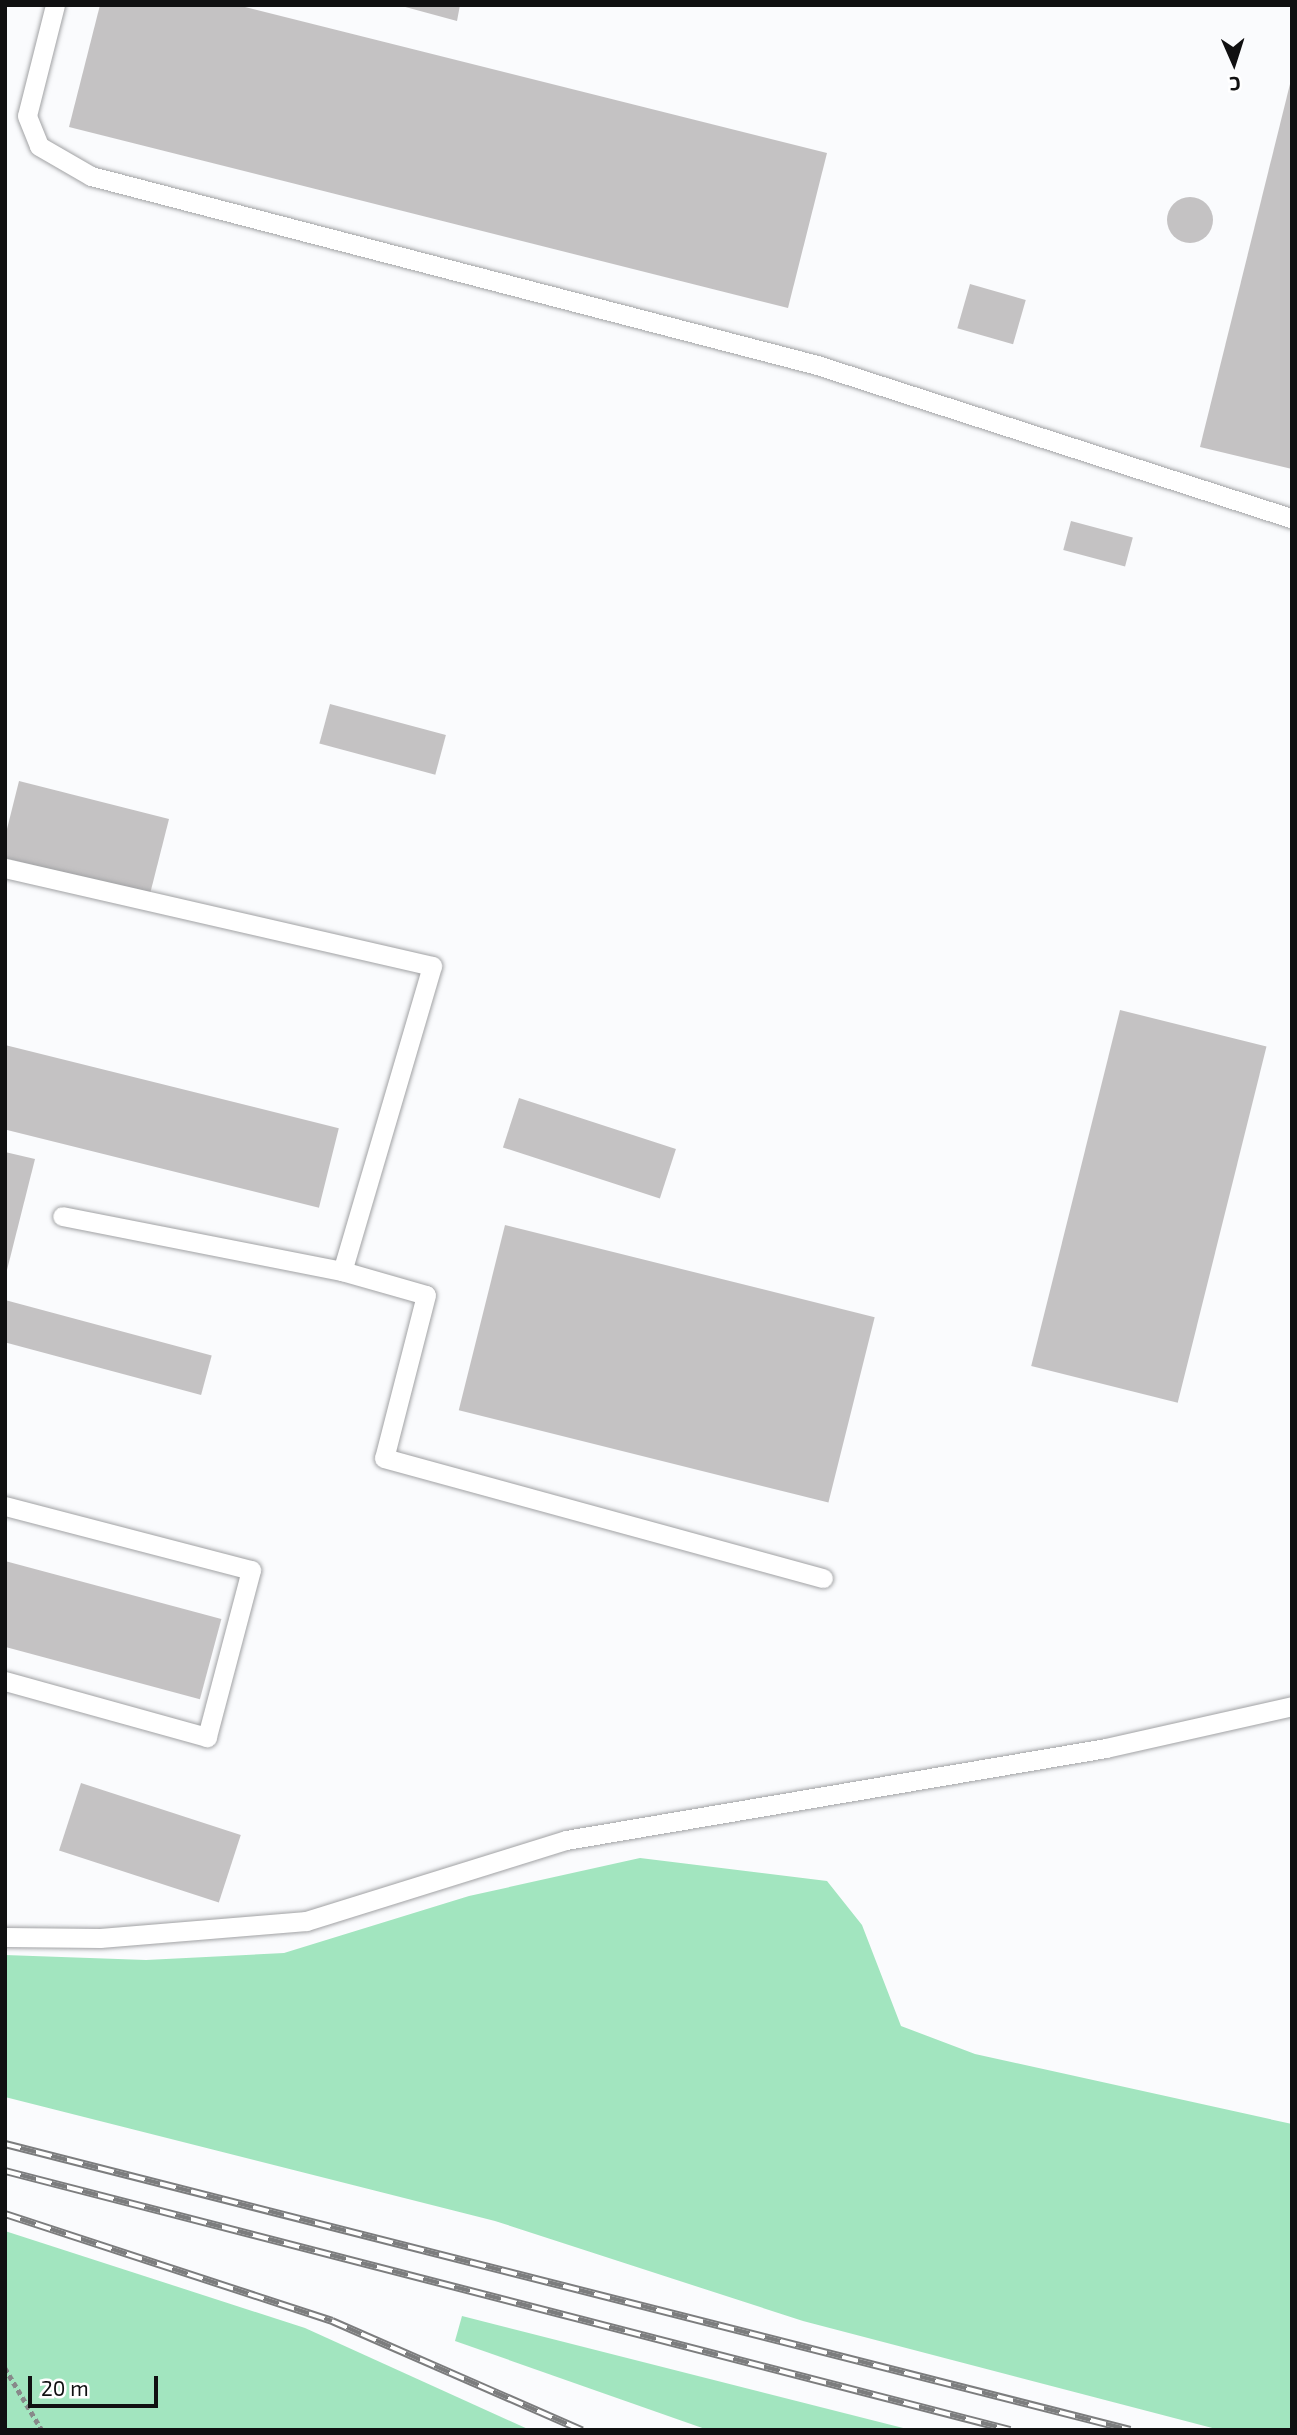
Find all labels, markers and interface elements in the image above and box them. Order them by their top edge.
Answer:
north arrow [1199,28,1269,98]
text: С [1229,73,1241,96]
scale bar [32,2362,161,2406]
text: 20 m [41,2375,89,2400]

